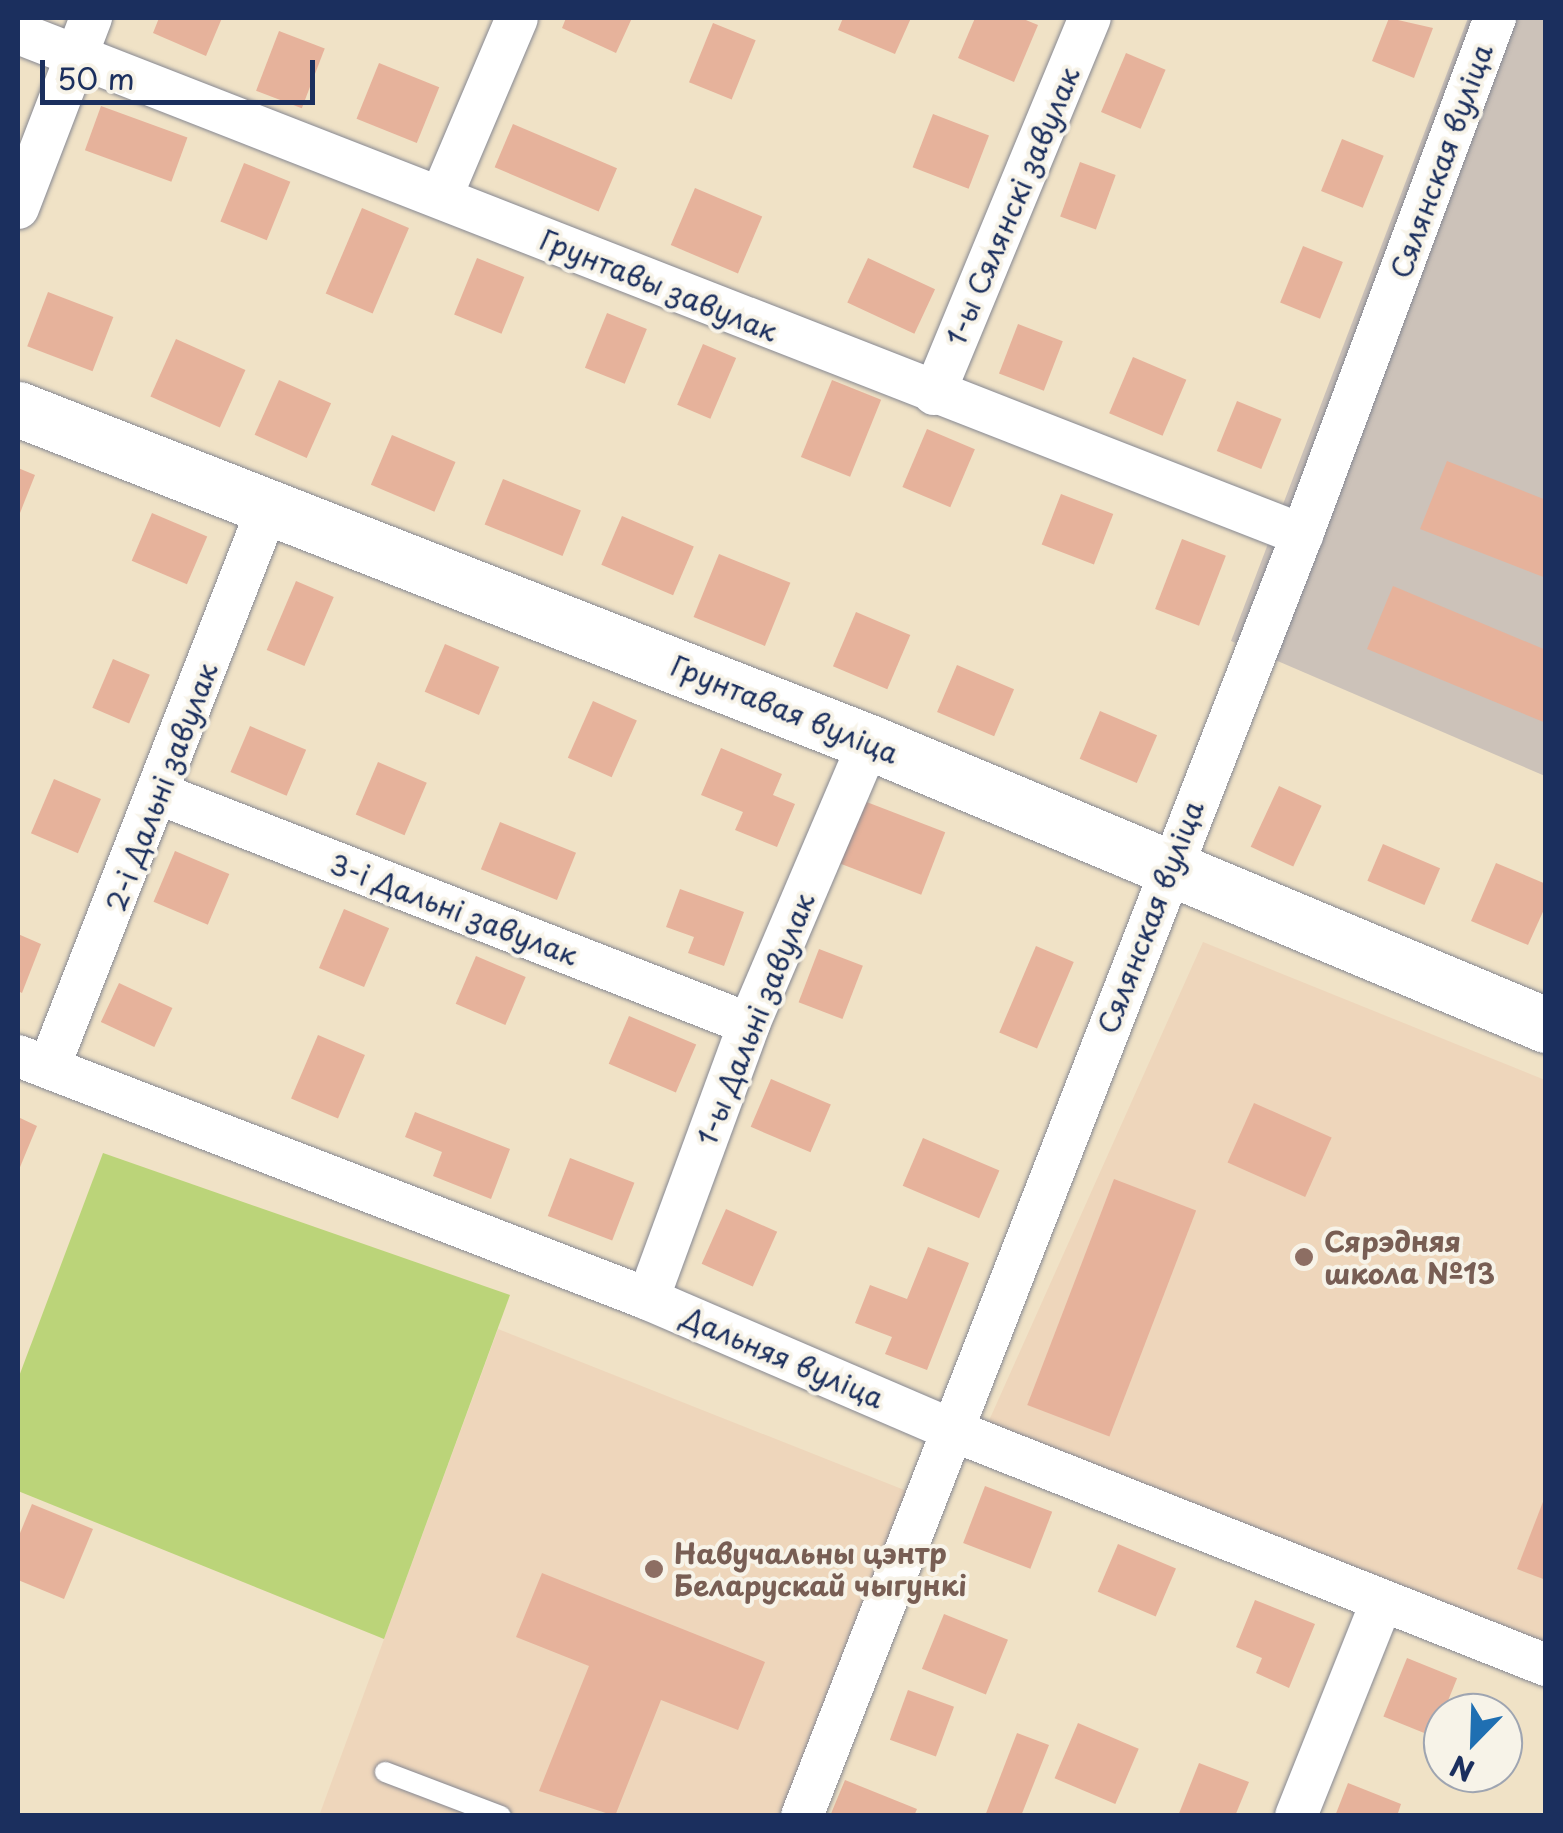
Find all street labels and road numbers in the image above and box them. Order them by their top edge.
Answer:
street label: Сялянская вуліца [1383,39,1499,283]
street label: 1-ы Сялянскі завулак [938,61,1086,351]
street label: Грунтавы завулак [536,222,782,348]
street label: Грунтавая вуліца [666,648,904,770]
street label: 2-і Дальні завулак [98,657,224,917]
street label: Сялянская вуліца [1090,795,1210,1039]
street label: 3-і Дальні завулак [324,846,584,972]
street label: 1-ы Дальні завулак [688,887,822,1151]
street label: Дальняя вуліца [677,1299,889,1415]

